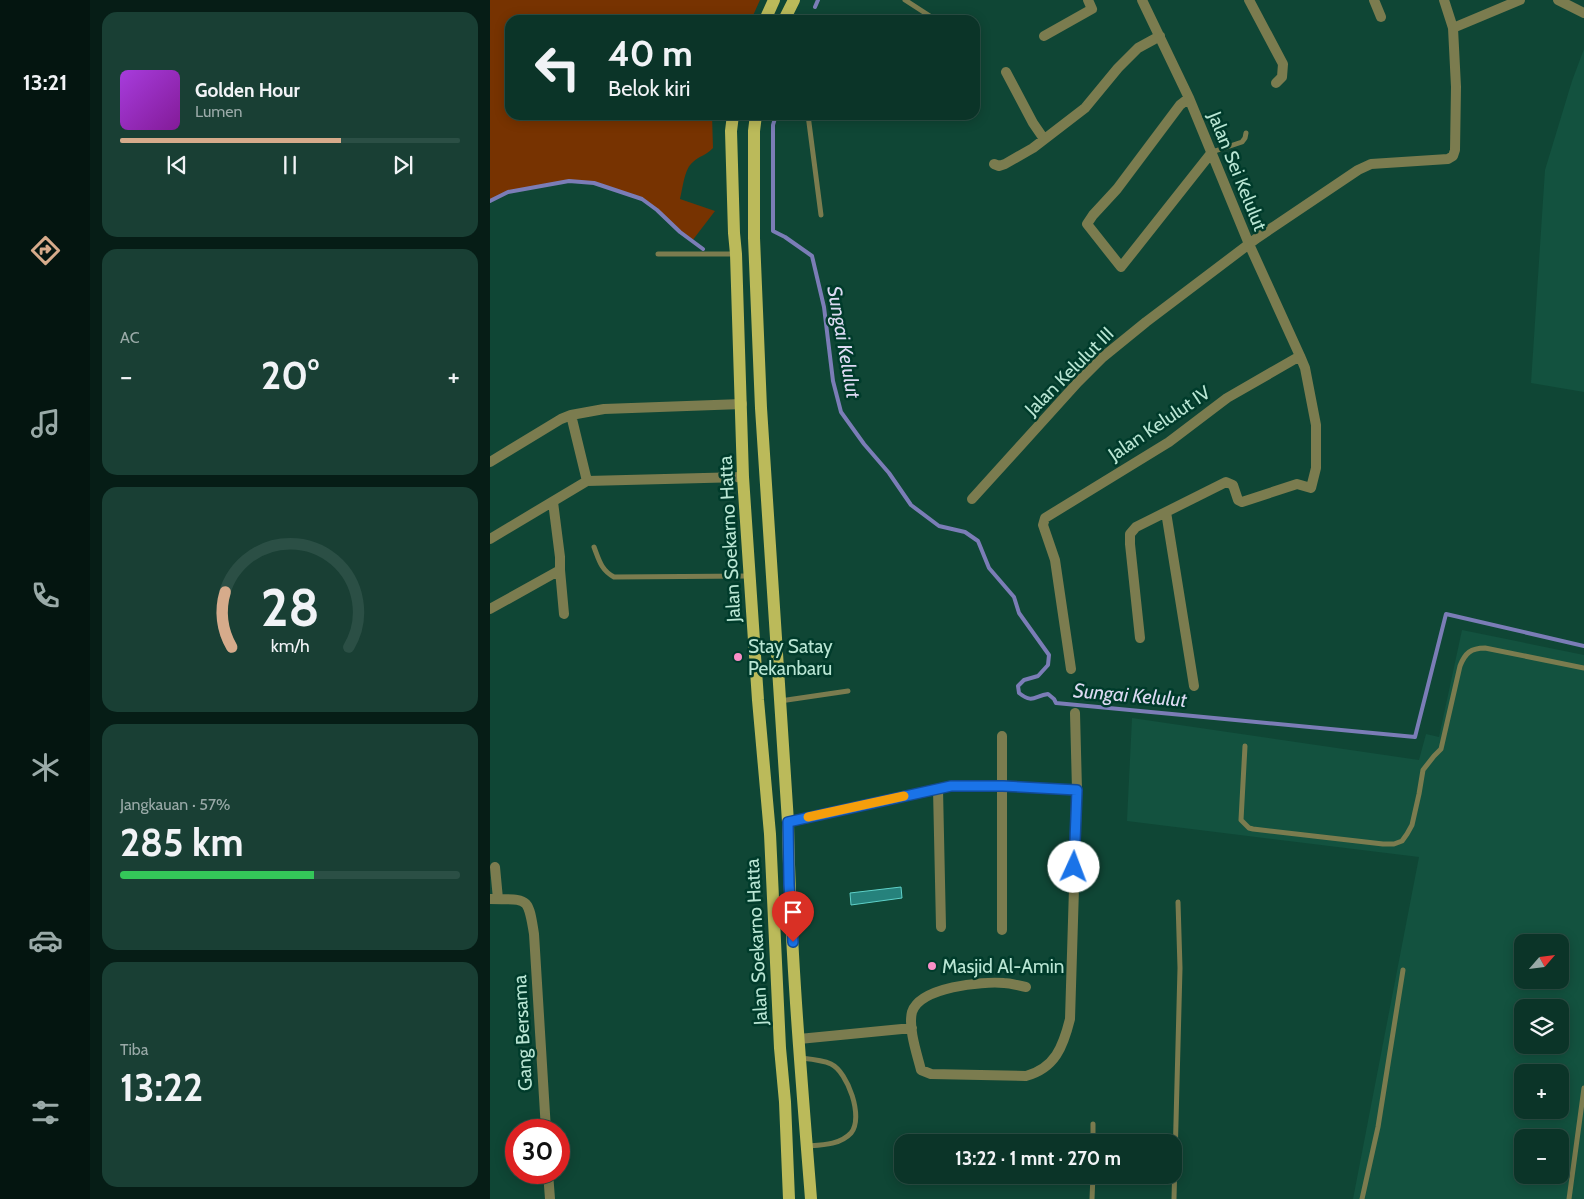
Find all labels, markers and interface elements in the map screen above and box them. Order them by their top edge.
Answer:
text: 40 m [608,32,693,75]
icon: left [525,35,590,100]
text: 13:21 [23,69,67,96]
text: Belok kiri [608,75,691,102]
text: Golden Hour [195,79,300,102]
text: Lumen [195,102,242,121]
street label: Jalan Sei Kelulut [1203,107,1272,235]
icon: previous [163,151,191,179]
icon: pause [276,151,304,179]
icon: next [389,151,417,179]
icon: directions [28,233,63,268]
water label: Sungai Kelulut [822,284,866,401]
street label: Jalan Kelulut III [1019,322,1119,421]
text: AC [120,328,140,347]
text: 20° [261,352,319,399]
text: − [120,359,132,393]
text: + [448,359,460,393]
street label: Jalan Kelulut IV [1103,381,1215,467]
icon: music [28,406,63,441]
street label: Jalan Soekarno Hatta [714,455,745,624]
text: 28 [261,576,319,639]
icon: phone [28,578,63,613]
text: km/h [270,635,310,656]
place label: Stay Satay Pekanbaru [748,635,833,680]
marker: Stay Satay Pekanbaru [732,651,744,663]
water label: Sungai Kelulut [1072,678,1189,712]
icon: climate [28,750,63,785]
text: Jangkauan · 57% [120,795,230,814]
text: 285 km [120,819,243,866]
position arrow [1047,840,1099,892]
street label: Jalan Soekarno Hatta [741,858,772,1027]
pin [772,891,814,942]
icon: arrive [779,898,807,926]
icon: car [28,923,63,958]
north arrow [1514,934,1569,989]
map controls [1514,934,1569,1184]
place label: Masjid Al-Amin [942,955,1064,978]
marker: Masjid Al-Amin [926,960,938,972]
street label: Gang Bersama [508,974,537,1092]
button: layers [1514,999,1569,1054]
text: Tiba [120,1040,148,1059]
text: 13:22 [120,1064,203,1111]
button: + [1514,1064,1569,1119]
icon: filters [28,1095,63,1130]
speed limit sign: 30 [505,1119,570,1184]
button: − [1514,1129,1569,1184]
text: 13:22 · 1 mnt · 270 m [955,1147,1121,1170]

